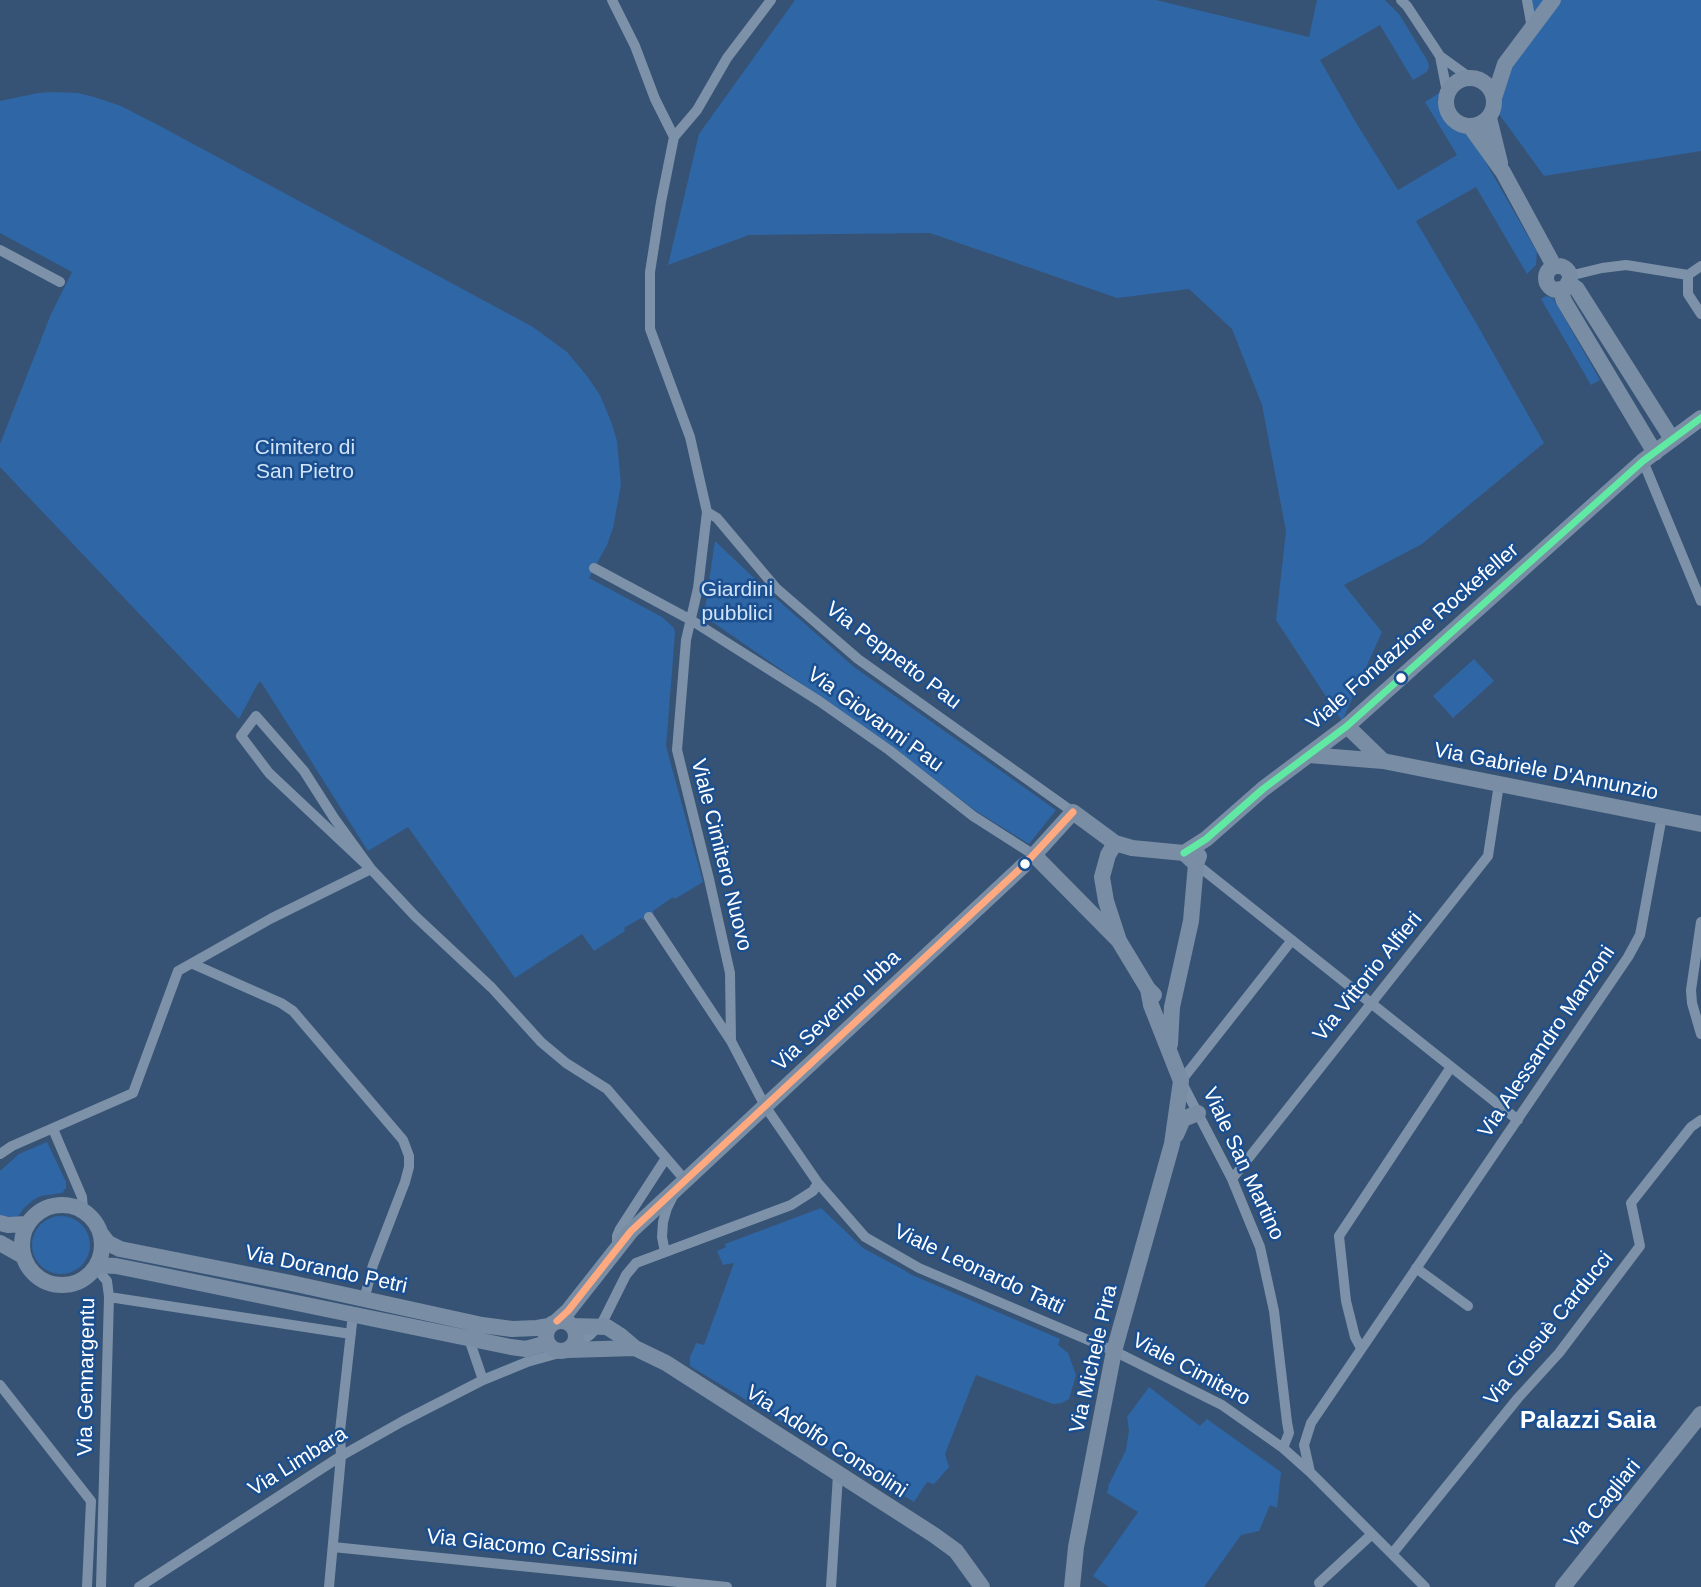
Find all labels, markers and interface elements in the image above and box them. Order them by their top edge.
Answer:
park label: Cimitero di San Pietro [255,435,355,485]
street label: Viale Fondazione Rockefeller [1302,538,1524,736]
park label: Giardini pubblici [701,577,773,627]
street label: Via Peppetto Pau [820,597,966,715]
street label: Via Giovanni Pau [802,662,948,778]
unlabelled marker [1394,671,1408,685]
street label: Via Gabriele D'Annunzio [1432,738,1660,806]
street label: Viale Cimitero Nuovo [685,756,757,954]
unlabelled marker [1018,857,1032,871]
street label: Via Vittorio Alfieri [1308,907,1428,1047]
street label: Via Alessandro Manzoni [1473,941,1621,1143]
street label: Via Severino Ibba [768,945,906,1077]
street label: Viale San Martino [1197,1084,1289,1244]
street label: Viale Leonardo Tatti [890,1219,1068,1321]
street label: Via Dorando Petri [242,1240,410,1300]
street label: Via Giosuè Carducci [1479,1247,1619,1411]
street label: Via Michele Pira [1065,1282,1123,1436]
street label: Via Gennargentu [73,1298,101,1456]
street label: Viale Cimitero [1128,1328,1254,1412]
street label: Via Adolfo Consolini [740,1380,912,1504]
district label: Palazzi Saia [1520,1407,1656,1435]
street label: Via Limbara [244,1422,352,1502]
street label: Via Cagliari [1560,1454,1646,1554]
street label: Via Giacomo Carissimi [425,1524,639,1572]

